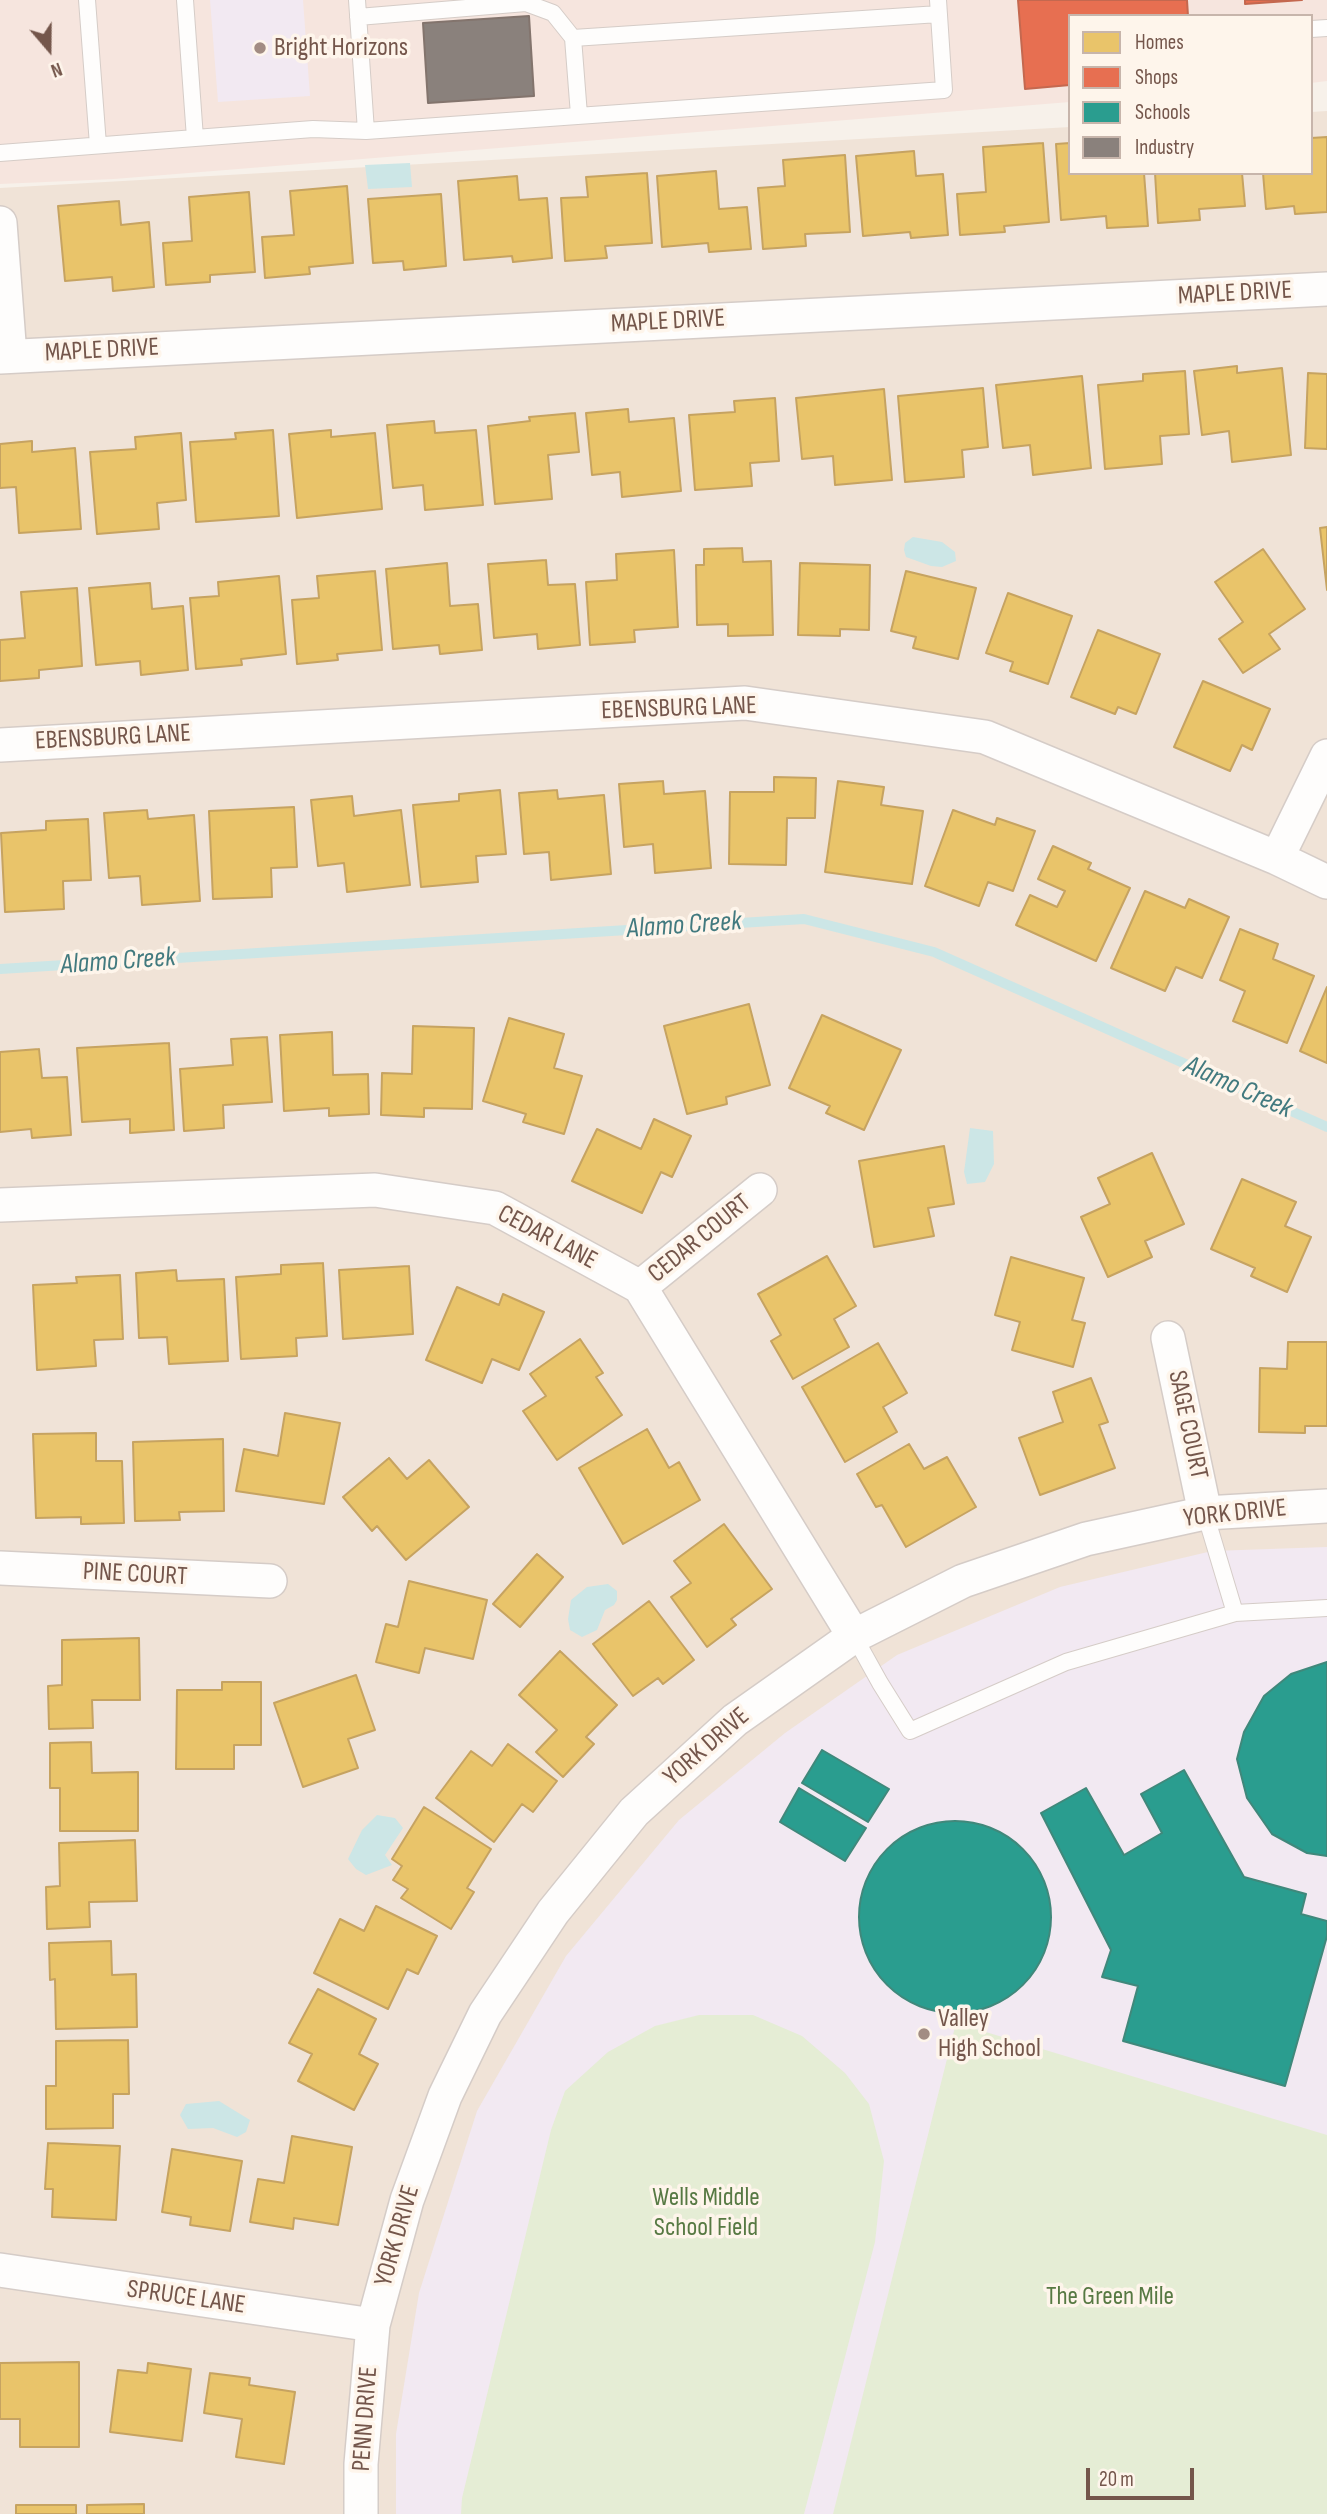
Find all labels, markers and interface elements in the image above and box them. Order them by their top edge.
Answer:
north arrow [14,14,84,84]
legend [1068,14,1313,175]
text: Homes [1135,30,1184,55]
place label: Bright Horizons [274,32,408,64]
marker: Bright Horizons [252,40,268,56]
text: N [48,57,65,82]
text: Shops [1135,65,1178,90]
text: Schools [1135,100,1190,125]
text: Industry [1135,135,1194,160]
street label: MAPLE DRIVE [1177,275,1293,313]
street label: MAPLE DRIVE [610,303,726,341]
street label: MAPLE DRIVE [44,332,160,370]
street label: EBENSBURG LANE [601,691,757,727]
street label: EBENSBURG LANE [34,718,192,758]
water label: Alamo Creek [626,905,742,947]
water label: Alamo Creek [60,941,176,983]
water label: Alamo Creek [1179,1049,1297,1127]
street label: CEDAR COURT [642,1188,758,1290]
street label: CEDAR LANE [492,1199,602,1277]
street label: SAGE COURT [1160,1368,1214,1482]
street label: YORK DRIVE [1182,1493,1288,1535]
street label: PINE COURT [82,1557,188,1593]
street label: YORK DRIVE [658,1701,756,1793]
place label: Valley High School [938,2003,1041,2064]
marker: Valley High School [916,2026,932,2042]
street label: YORK DRIVE [369,2182,427,2290]
park label: Wells Middle School Field [652,2182,760,2244]
street label: SPRUCE LANE [125,2274,247,2322]
park label: The Green Mile [1046,2281,1174,2313]
street label: PENN DRIVE [347,2366,385,2472]
scale bar [1089,2454,1198,2498]
text: 20 m [1099,2467,1134,2492]

